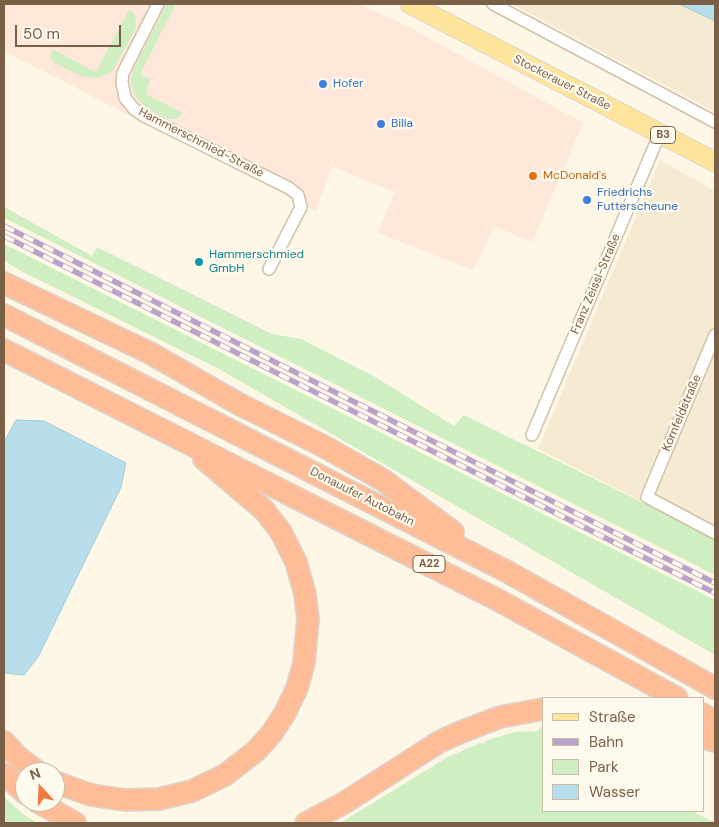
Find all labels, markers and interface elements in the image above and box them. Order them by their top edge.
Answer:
scale bar [18,15,124,47]
text: 50 m [23,24,60,44]
street label: Stockerauer Straße [511,52,613,114]
place label: Hofer [333,77,363,91]
marker: Hofer [317,78,329,90]
street label: Hammerschmied-Straße [136,105,266,181]
place label: Billa [391,117,413,131]
marker: Billa [375,118,387,130]
road number: B3 [650,126,676,144]
place label: McDonald's [543,169,607,183]
marker: McDonald's [527,170,539,182]
place label: Friedrichs Futterscheune [597,186,678,214]
marker: Friedrichs Futterscheune [581,194,593,206]
street label: Franz Zeissl-Straße [568,232,624,336]
place label: Hammerschmied GmbH [209,248,304,276]
marker: Hammerschmied GmbH [193,256,205,268]
street label: Kornfeldstraße [659,372,705,454]
street label: Donauufer Autobahn [307,464,417,530]
road number: A22 [413,556,445,572]
legend [542,697,704,812]
text: Straße [589,707,636,727]
text: Bahn [589,732,623,752]
text: Park [589,757,619,777]
north arrow [15,762,65,812]
text: N [27,764,43,784]
text: Wasser [589,782,640,802]

